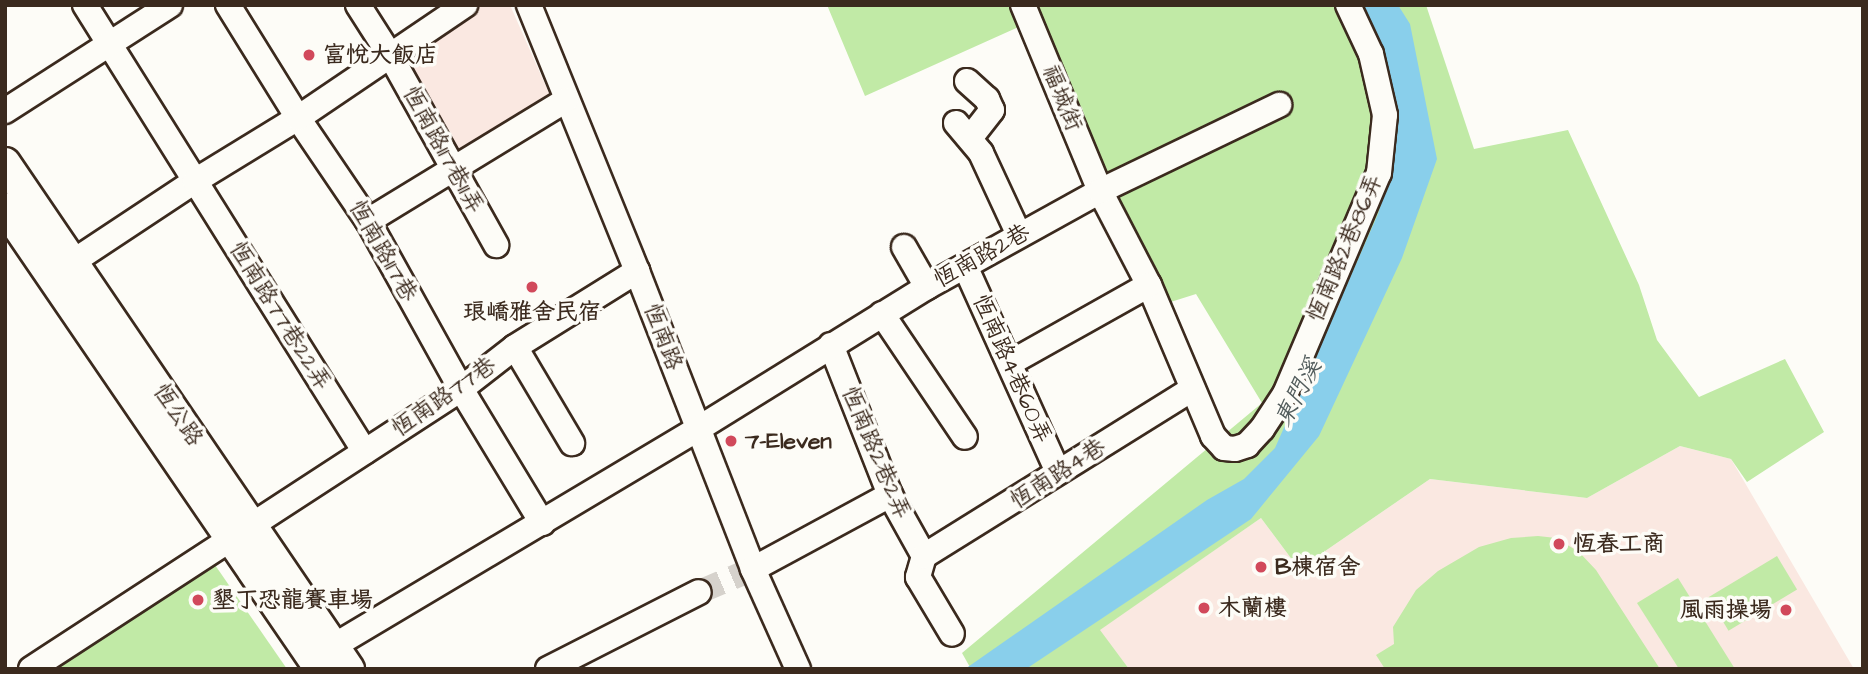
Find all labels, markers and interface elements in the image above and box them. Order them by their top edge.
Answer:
place label: 富悅大飯店 [323,41,438,69]
marker: 富悅大飯店 [301,47,317,63]
street label: 福城街 [1036,61,1088,135]
street label: 恆南路117巷11弄 [397,82,489,218]
street label: 恆南路2巷86弄 [1302,170,1388,326]
street label: 恆南路117巷 [343,196,423,306]
street label: 恆南路2巷 [929,218,1035,294]
street label: 恆南路77巷22弄 [223,237,337,395]
marker: 琅嶠雅舍民宿 [524,279,540,295]
street label: 恆南路4巷60弄 [967,290,1057,448]
place label: 琅嶠雅舍民宿 [463,298,601,326]
street label: 恆南路 [638,300,688,374]
street label: 恆南路77巷 [387,351,501,443]
water label: 東門溪 [1269,354,1329,432]
street label: 恆公路 [147,379,209,451]
street label: 恆南路2巷2弄 [836,383,916,523]
place label: 7-Eleven [745,427,832,455]
marker: 7-Eleven [723,433,739,449]
street label: 恆南路4巷 [1005,433,1111,515]
place label: 恆春工商 [1573,530,1665,558]
marker: 恆春工商 [1551,536,1567,552]
place label: B棟宿舍 [1275,553,1360,581]
marker: B棟宿舍 [1253,559,1269,575]
place label: 墾丁恐龍賽車場 [212,586,373,614]
marker: 墾丁恐龍賽車場 [190,592,206,608]
place label: 木蘭樓 [1218,594,1287,622]
place label: 風雨操場 [1680,596,1772,624]
marker: 木蘭樓 [1196,600,1212,616]
marker: 風雨操場 [1778,602,1794,618]

